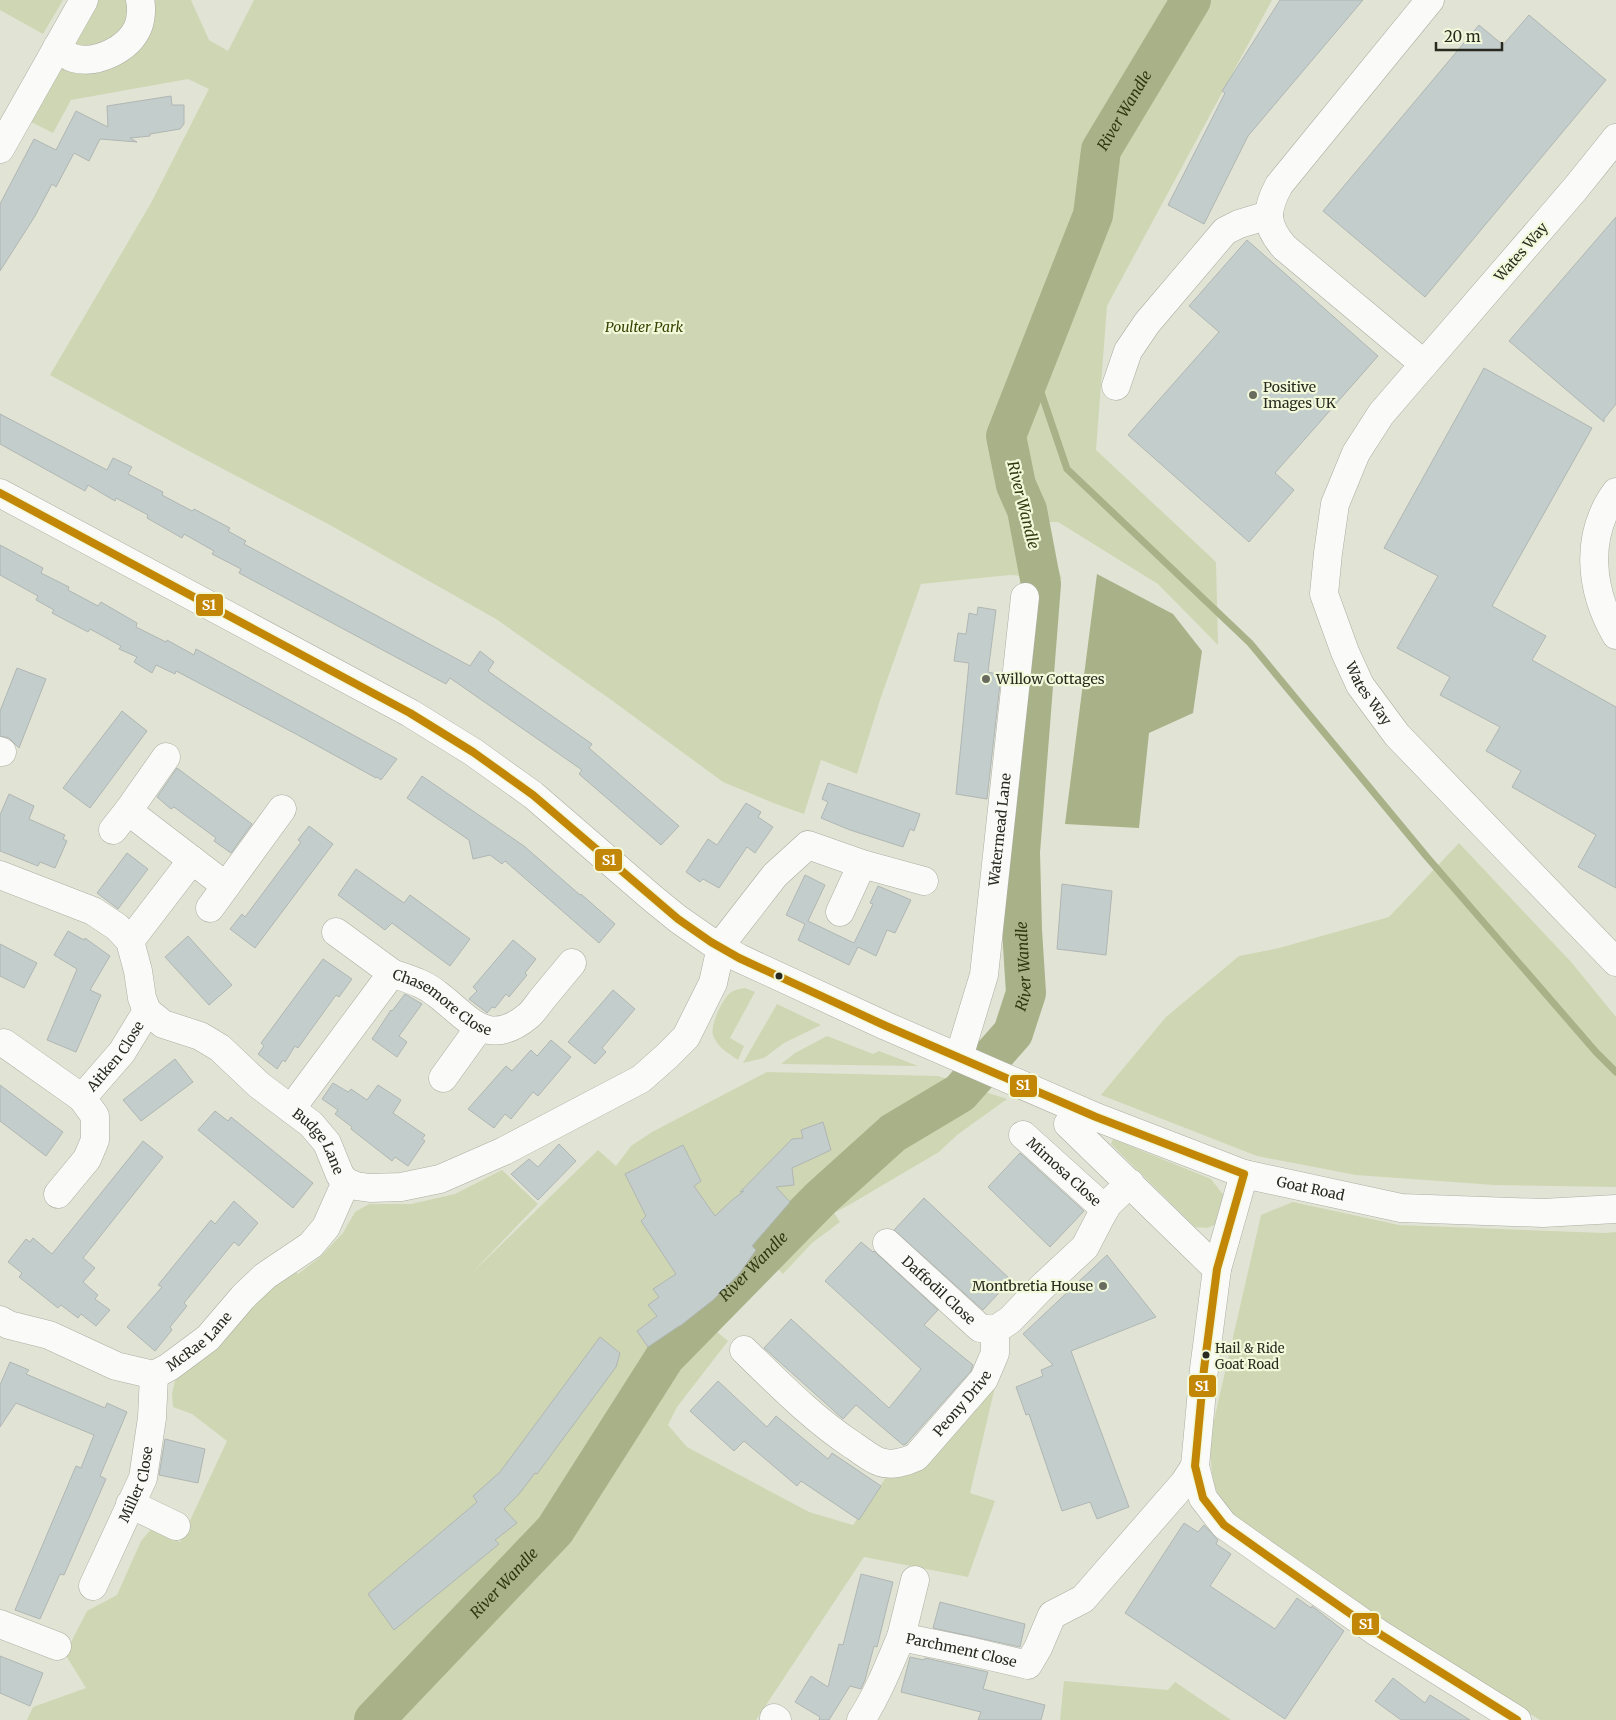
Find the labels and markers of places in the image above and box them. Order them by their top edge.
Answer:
place label: Positive Images UK [1263,378,1337,412]
marker: Positive Images UK [1247,389,1259,401]
place label: Willow Cottages [995,670,1105,688]
marker: Willow Cottages [980,673,992,685]
unlabelled marker [774,971,784,981]
place label: Montbretia House [972,1277,1093,1295]
marker: Montbretia House [1097,1280,1109,1292]
place label: Hail & Ride Goat Road [1215,1340,1285,1373]
marker: Hail & Ride Goat Road [1201,1350,1211,1360]

